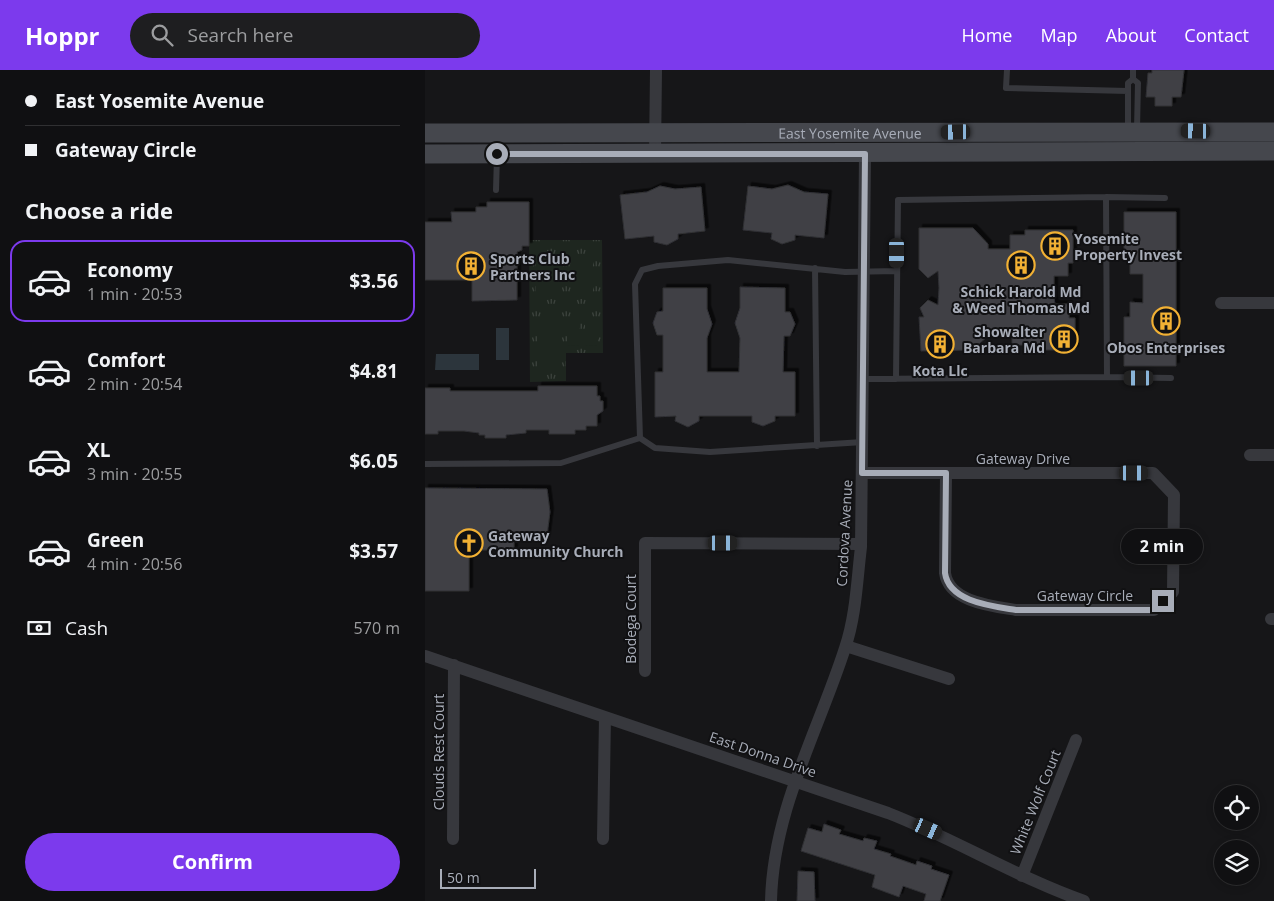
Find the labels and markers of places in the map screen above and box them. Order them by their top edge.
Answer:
place label: Yosemite Property Invest [1074,229,1182,264]
building icon: Yosemite Property Invest [1040,231,1070,261]
place label: Sports Club Partners Inc [490,249,575,284]
building icon: Schick Harold Md & Weed Thomas Md [1006,250,1036,280]
building icon: Sports Club Partners Inc [456,251,486,281]
place label: Schick Harold Md & Weed Thomas Md [952,282,1090,317]
building icon: Obos Enterprises [1151,306,1181,336]
place label: Showalter Barbara Md [963,322,1046,357]
building icon: Showalter Barbara Md [1049,324,1079,354]
building icon: Kota Llc [925,329,955,359]
place label: Obos Enterprises [1107,338,1225,357]
place label: Kota Llc [912,361,968,380]
place label: Gateway Community Church [488,526,624,561]
church icon: Gateway Community Church [454,528,484,558]

